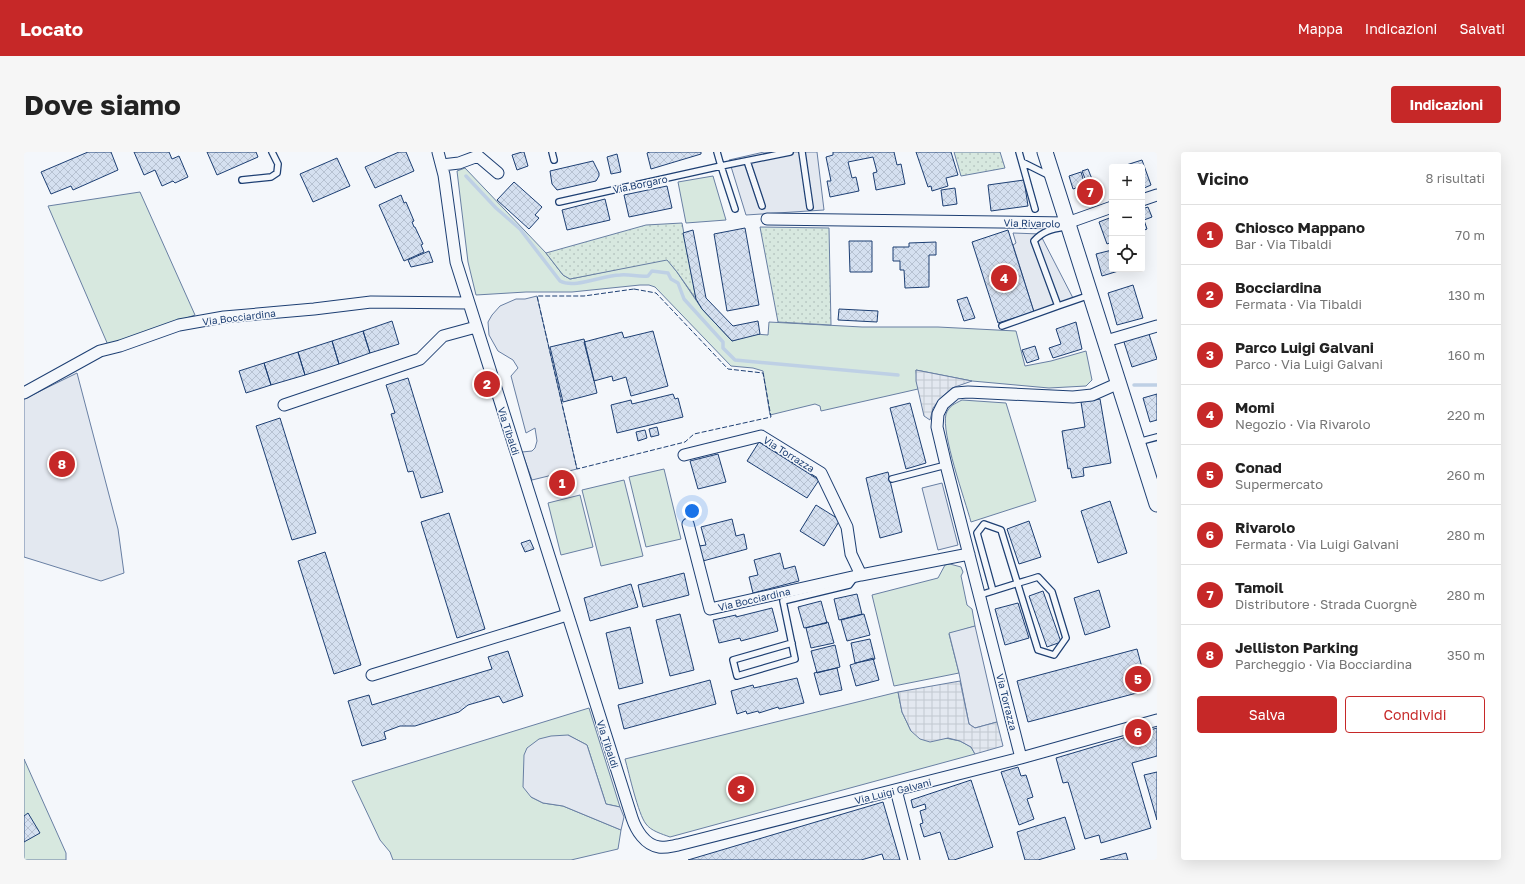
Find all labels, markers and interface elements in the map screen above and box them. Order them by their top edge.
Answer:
text: Locato [20,17,83,40]
text: Mappa [1298,20,1343,37]
text: Indicazioni [1365,20,1437,37]
text: Salvati [1459,20,1505,37]
button: Indicazioni [1391,86,1501,123]
text: Dove siamo [24,88,181,121]
map controls [1109,164,1145,272]
button: + [1109,164,1145,200]
text: Vicino [1197,168,1249,189]
text: 8 risultati [1426,170,1485,186]
street label: Via Borgaro [612,172,668,196]
pin: 7 [1077,177,1103,207]
button: − [1109,200,1145,236]
street label: Via Rivarolo [1003,217,1061,229]
text: Chiosco Mappano [1235,218,1365,236]
text: 1 [1207,227,1213,243]
text: 70 m [1455,227,1485,243]
button: locate [1109,236,1145,272]
text: Bar · Via Tibaldi [1235,236,1332,252]
pin: 4 [991,263,1017,293]
text: Bocciardina [1235,278,1321,296]
text: 2 [1206,287,1214,303]
text: 130 m [1448,287,1485,303]
text: Fermata · Via Tibaldi [1235,296,1362,312]
street label: Via Bocciardina [202,307,276,327]
text: Parco Luigi Galvani [1235,338,1374,356]
text: 3 [1206,347,1214,363]
text: 160 m [1448,347,1485,363]
text: Parco · Via Luigi Galvani [1235,356,1383,372]
pin: 2 [474,369,500,399]
text: Momi [1235,398,1275,416]
street label: Via Tibaldi [496,405,522,457]
text: 4 [1206,407,1214,423]
text: 220 m [1447,407,1485,423]
text: Negozio · Via Rivarolo [1235,416,1370,432]
street label: Via Torrazza [761,434,817,474]
pin: 8 [49,449,75,479]
text: Conad [1235,458,1282,476]
text: 5 [1206,467,1214,483]
text: 260 m [1447,467,1485,483]
pin: 1 [549,468,575,498]
text: Supermercato [1235,476,1323,492]
your location [682,501,702,521]
text: Rivarolo [1235,518,1295,536]
text: 6 [1206,527,1214,543]
text: 280 m [1447,527,1485,543]
text: Fermata · Via Luigi Galvani [1235,536,1399,552]
text: Tamoil [1235,578,1284,596]
street label: Via Bocciardina [717,585,791,613]
text: 7 [1206,587,1214,603]
text: 280 m [1447,587,1485,603]
text: Distributore · Strada Cuorgnè [1235,596,1417,612]
text: Jelliston Parking [1235,638,1358,656]
text: 8 [1206,647,1214,663]
text: 350 m [1447,647,1485,663]
text: Parcheggio · Via Bocciardina [1235,656,1412,672]
pin: 5 [1125,664,1151,694]
street label: Via Torrazza [994,672,1020,732]
button: Salva [1197,696,1337,733]
button: Condividi [1345,696,1485,733]
pin: 6 [1125,717,1151,747]
street label: Via Tibaldi [595,718,621,770]
pin: 3 [728,774,754,804]
street label: Via Luigi Galvani [853,776,933,806]

